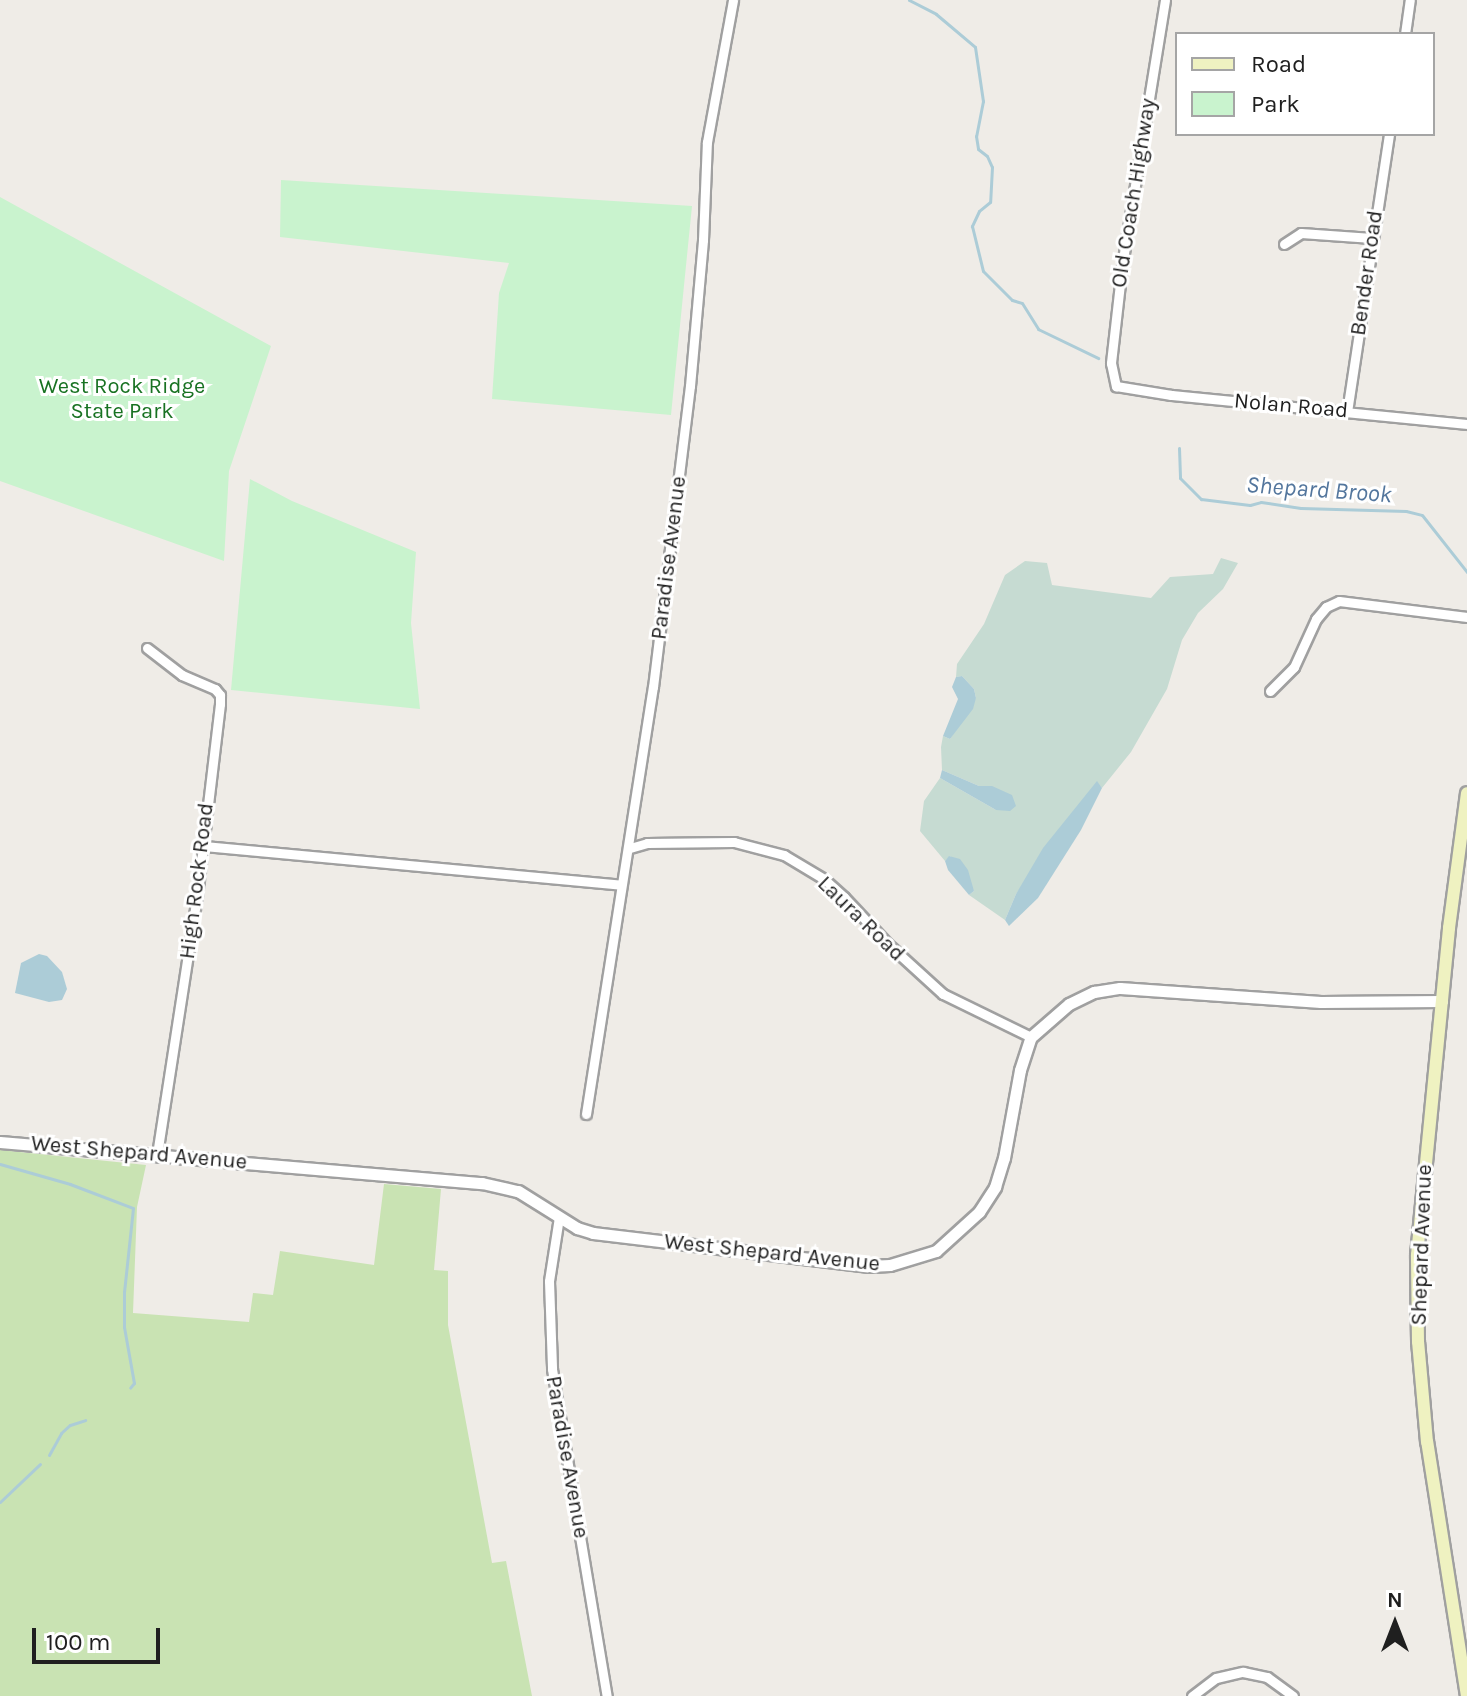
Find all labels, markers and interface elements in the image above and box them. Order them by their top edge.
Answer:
legend [1175,32,1435,136]
text: Road [1251,50,1306,78]
text: Park [1251,90,1300,118]
street label: Old Coach Highway [1106,96,1162,290]
street label: Bender Road [1345,209,1389,337]
park label: West Rock Ridge State Park [39,373,205,424]
street label: Nolan Road [1233,388,1349,424]
water label: Shepard Brook [1245,471,1393,509]
street label: Paradise Avenue [646,475,692,641]
street label: High Rock Road [174,801,220,961]
street label: Laura Road [812,871,910,967]
street label: West Shepard Avenue [30,1130,248,1176]
street label: Shepard Avenue [1406,1164,1438,1326]
street label: West Shepard Avenue [663,1229,881,1277]
street label: Paradise Avenue [540,1374,594,1540]
north arrow [1355,1584,1435,1664]
text: N [1387,1587,1403,1613]
scale bar [36,1612,164,1662]
text: 100 m [46,1628,111,1656]

